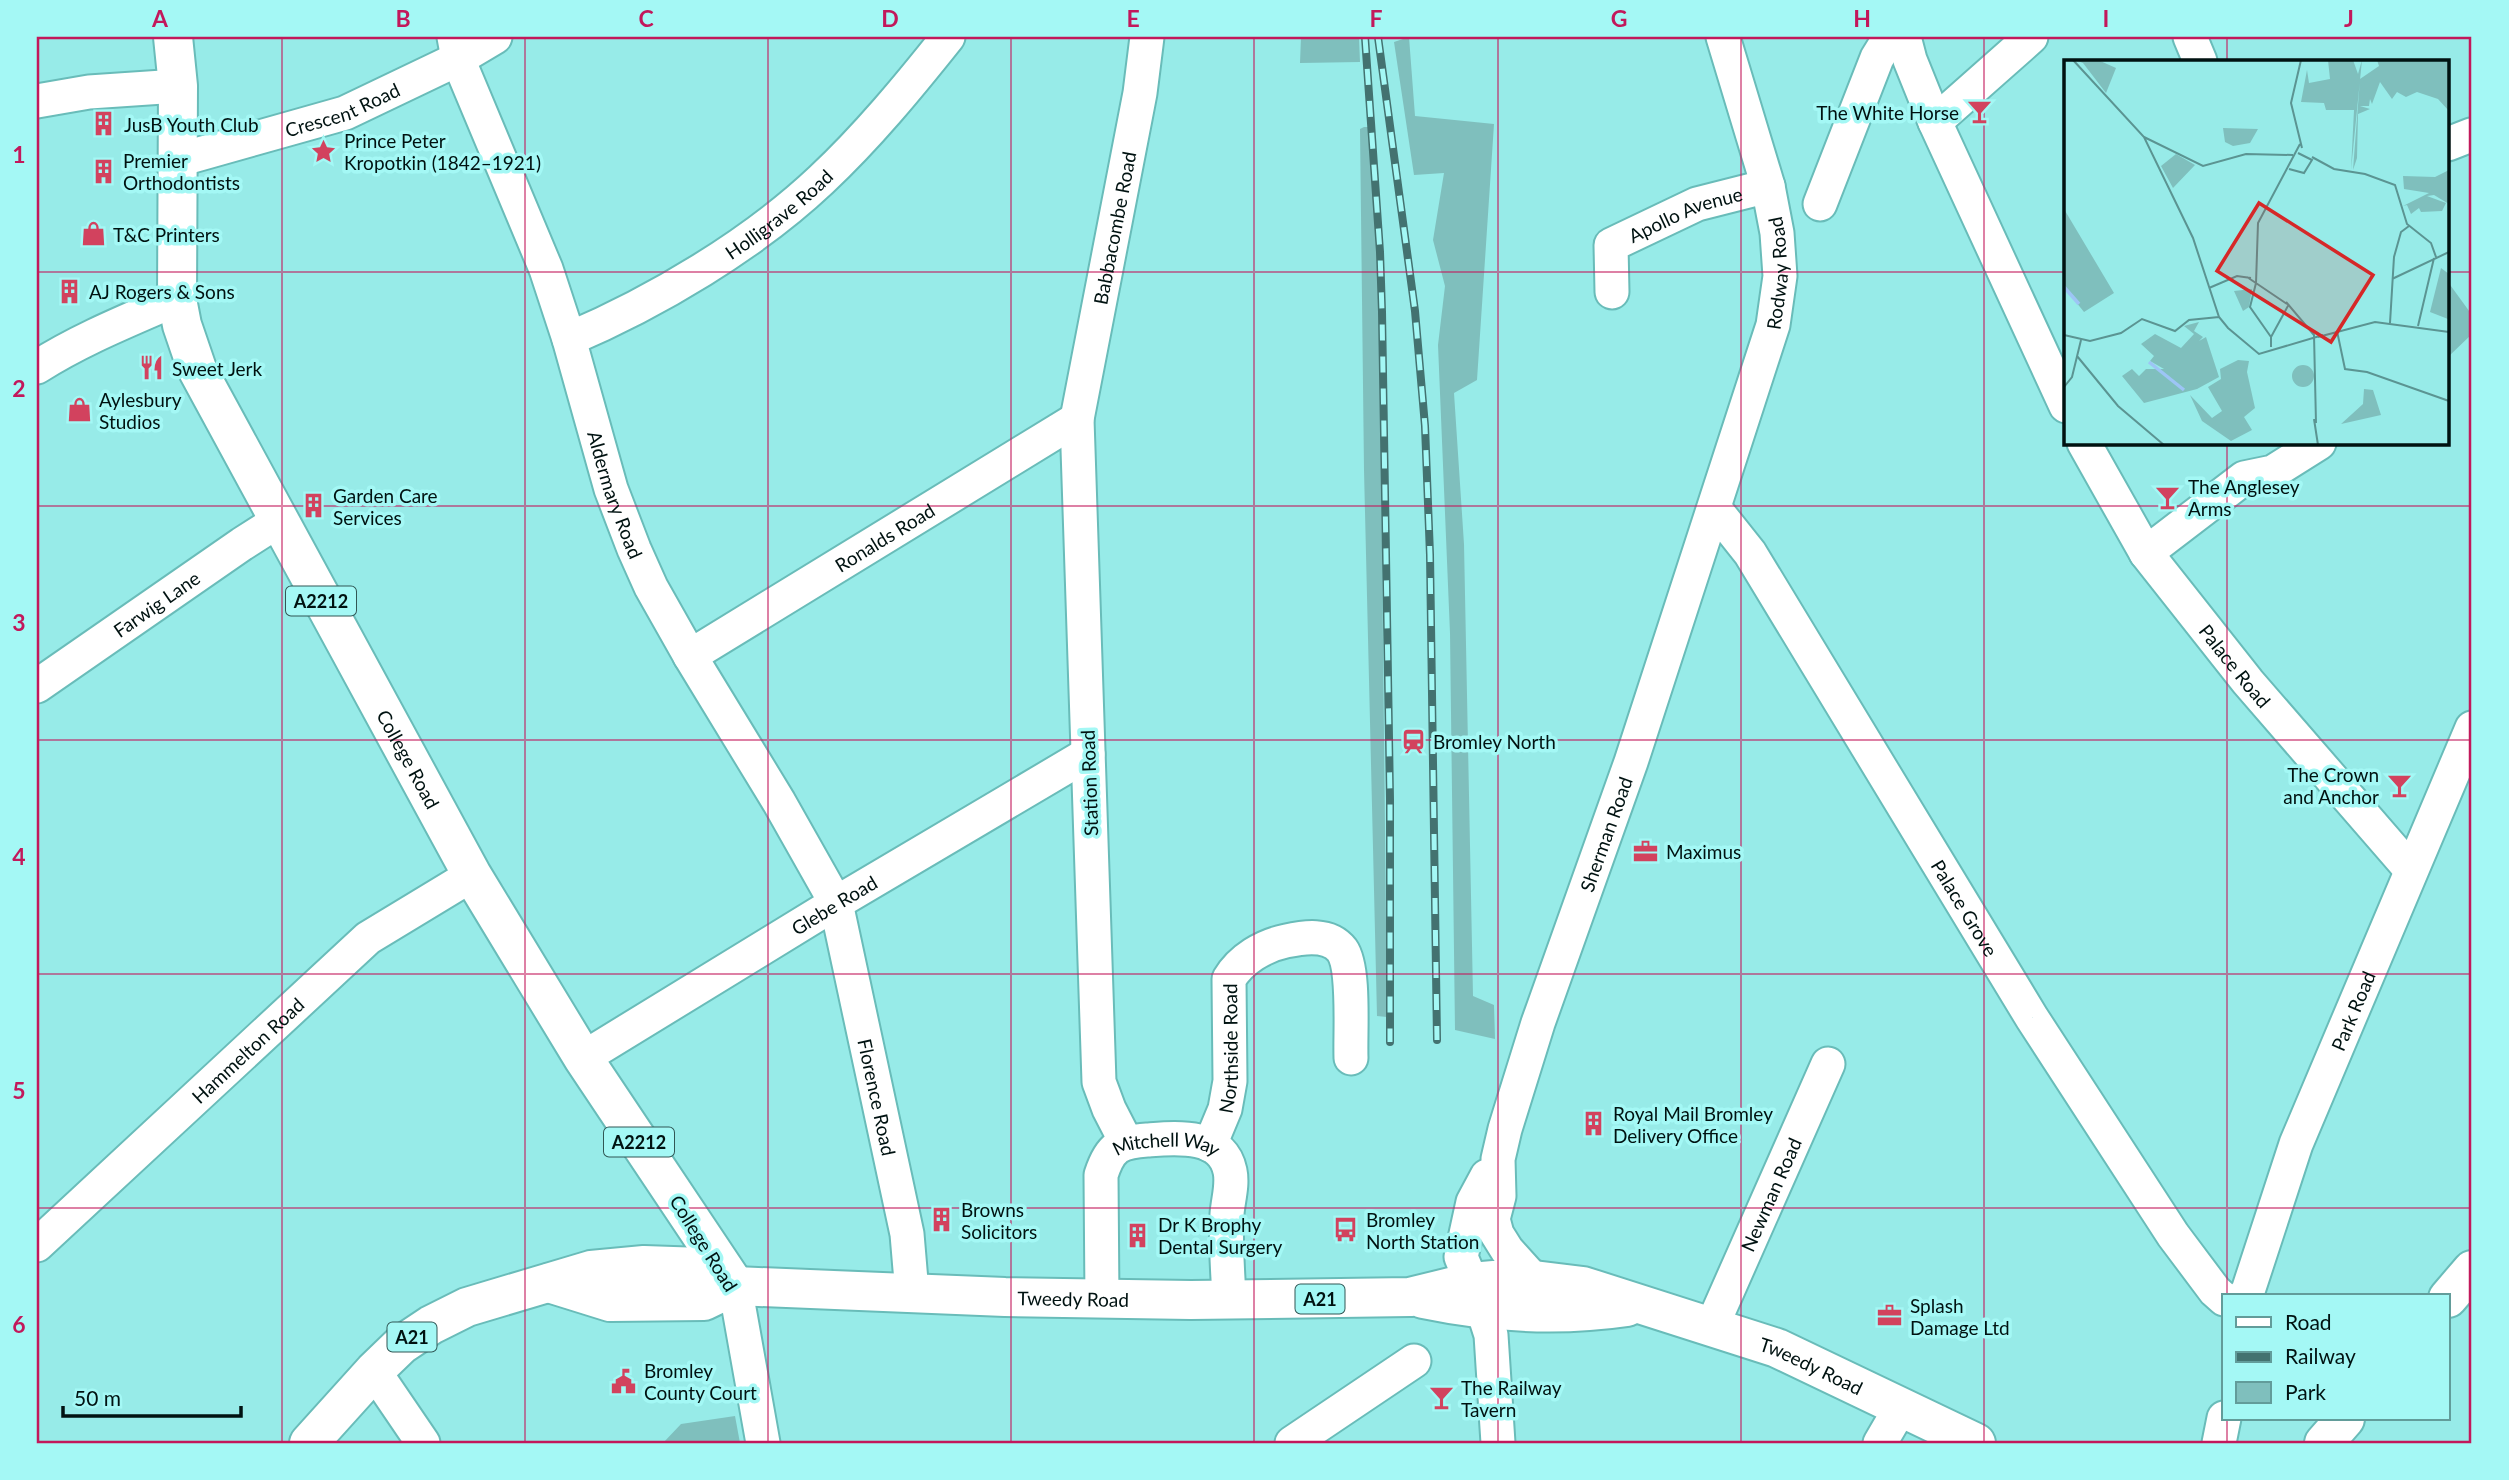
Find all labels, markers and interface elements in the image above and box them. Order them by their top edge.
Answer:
text: A [151,4,169,32]
text: B [395,4,411,32]
text: C [638,4,654,32]
text: D [881,4,899,32]
text: E [1126,4,1140,32]
text: F [1369,4,1383,32]
text: G [1611,4,1627,32]
text: H [1853,4,1871,32]
text: I [2103,4,2109,32]
text: J [2344,4,2354,32]
inset map [2064,60,2450,444]
street label: Crescent Road [282,77,403,141]
bar icon: The White Horse [1965,98,1993,126]
place label: The White Horse [1816,101,1959,124]
building icon: JusB Youth Club [90,110,118,138]
place label: JusB Youth Club [124,113,259,136]
place label: Prince Peter Kropotkin (1842–1921) [344,129,541,174]
place icon: Prince Peter Kropotkin (1842–1921) [310,137,338,165]
text: 1 [12,140,26,168]
place label: Premier Orthodontists [123,149,240,194]
street label: Babbacombe Road [1088,149,1140,306]
building icon: Premier Orthodontists [89,157,117,185]
street label: Holligrave Road [720,164,837,263]
street label: Apollo Avenue [1624,181,1745,247]
street label: Rodway Road [1761,215,1792,331]
shop icon: T&C Printers [79,220,107,248]
place label: T&C Printers [113,223,220,246]
building icon: AJ Rogers & Sons [55,277,83,305]
place label: AJ Rogers & Sons [89,280,235,303]
restaurant icon: Sweet Jerk [138,354,166,382]
place label: Sweet Jerk [172,357,263,380]
text: 2 [12,374,26,402]
place label: Aylesbury Studios [99,388,182,433]
shop icon: Aylesbury Studios [65,396,93,424]
street label: Aldermary Road [584,428,648,562]
place label: The Anglesey Arms [2188,475,2300,520]
bar icon: The Anglesey Arms [2154,483,2182,511]
place label: Garden Care Services [333,484,438,529]
building icon: Garden Care Services [299,492,327,520]
street label: Ronalds Road [830,498,938,576]
street label: Farwig Lane [109,566,204,641]
road number: A2212 [286,586,356,616]
text: 3 [12,608,26,636]
street label: Palace Road [2195,619,2276,712]
street label: College Road [373,705,445,812]
station icon: Bromley North [1399,727,1427,755]
street label: Station Road [1076,730,1102,836]
place label: Bromley North [1433,730,1556,753]
place label: The Crown and Anchor [2283,763,2379,808]
bar icon: The Crown and Anchor [2385,771,2413,799]
street label: Sherman Road [1574,773,1636,895]
office icon: Maximus [1632,837,1660,865]
place label: Maximus [1666,840,1741,863]
text: 4 [12,842,26,870]
street label: Palace Grove [1927,855,2003,960]
street label: Glebe Road [787,870,881,939]
street label: Park Road [2325,967,2379,1054]
street label: Northside Road [1213,983,1242,1115]
street label: Hammelton Road [187,992,308,1107]
street label: Florence Road [854,1036,901,1158]
text: 5 [12,1076,26,1104]
place label: Royal Mail Bromley Delivery Office [1613,1102,1773,1147]
building icon: Royal Mail Bromley Delivery Office [1579,1110,1607,1138]
text: Mitchell Way [1108,1127,1226,1160]
road number: A2212 [604,1128,674,1156]
street label: Newman Road [1735,1134,1805,1255]
street label: Mitchell Way [1111,1147,1221,1169]
street label: College Road [665,1191,743,1295]
place label: Browns Solicitors [961,1198,1037,1243]
building icon: Browns Solicitors [927,1206,955,1234]
place label: Bromley North Station [1366,1208,1479,1253]
place label: Dr K Brophy Dental Surgery [1158,1213,1283,1258]
bus stop icon: Bromley North Station [1332,1216,1360,1244]
building icon: Dr K Brophy Dental Surgery [1124,1221,1152,1249]
road number: A21 [1296,1284,1344,1314]
street label: Tweedy Road [1017,1286,1129,1310]
place label: Splash Damage Ltd [1910,1294,2010,1339]
legend [2222,1294,2450,1420]
office icon: Splash Damage Ltd [1876,1302,1904,1330]
text: Road [2285,1309,2332,1334]
text: 6 [12,1310,26,1338]
road number: A21 [388,1322,436,1352]
street label: Tweedy Road [1757,1332,1867,1399]
text: Railway [2285,1343,2356,1368]
place label: Bromley County Court [644,1359,757,1404]
public building icon: Bromley County Court [610,1367,638,1395]
scale bar [63,1375,242,1419]
place label: The Railway Tavern [1461,1376,1562,1421]
text: Park [2285,1379,2326,1404]
bar icon: The Railway Tavern [1427,1384,1455,1412]
text: 50 m [74,1385,121,1410]

